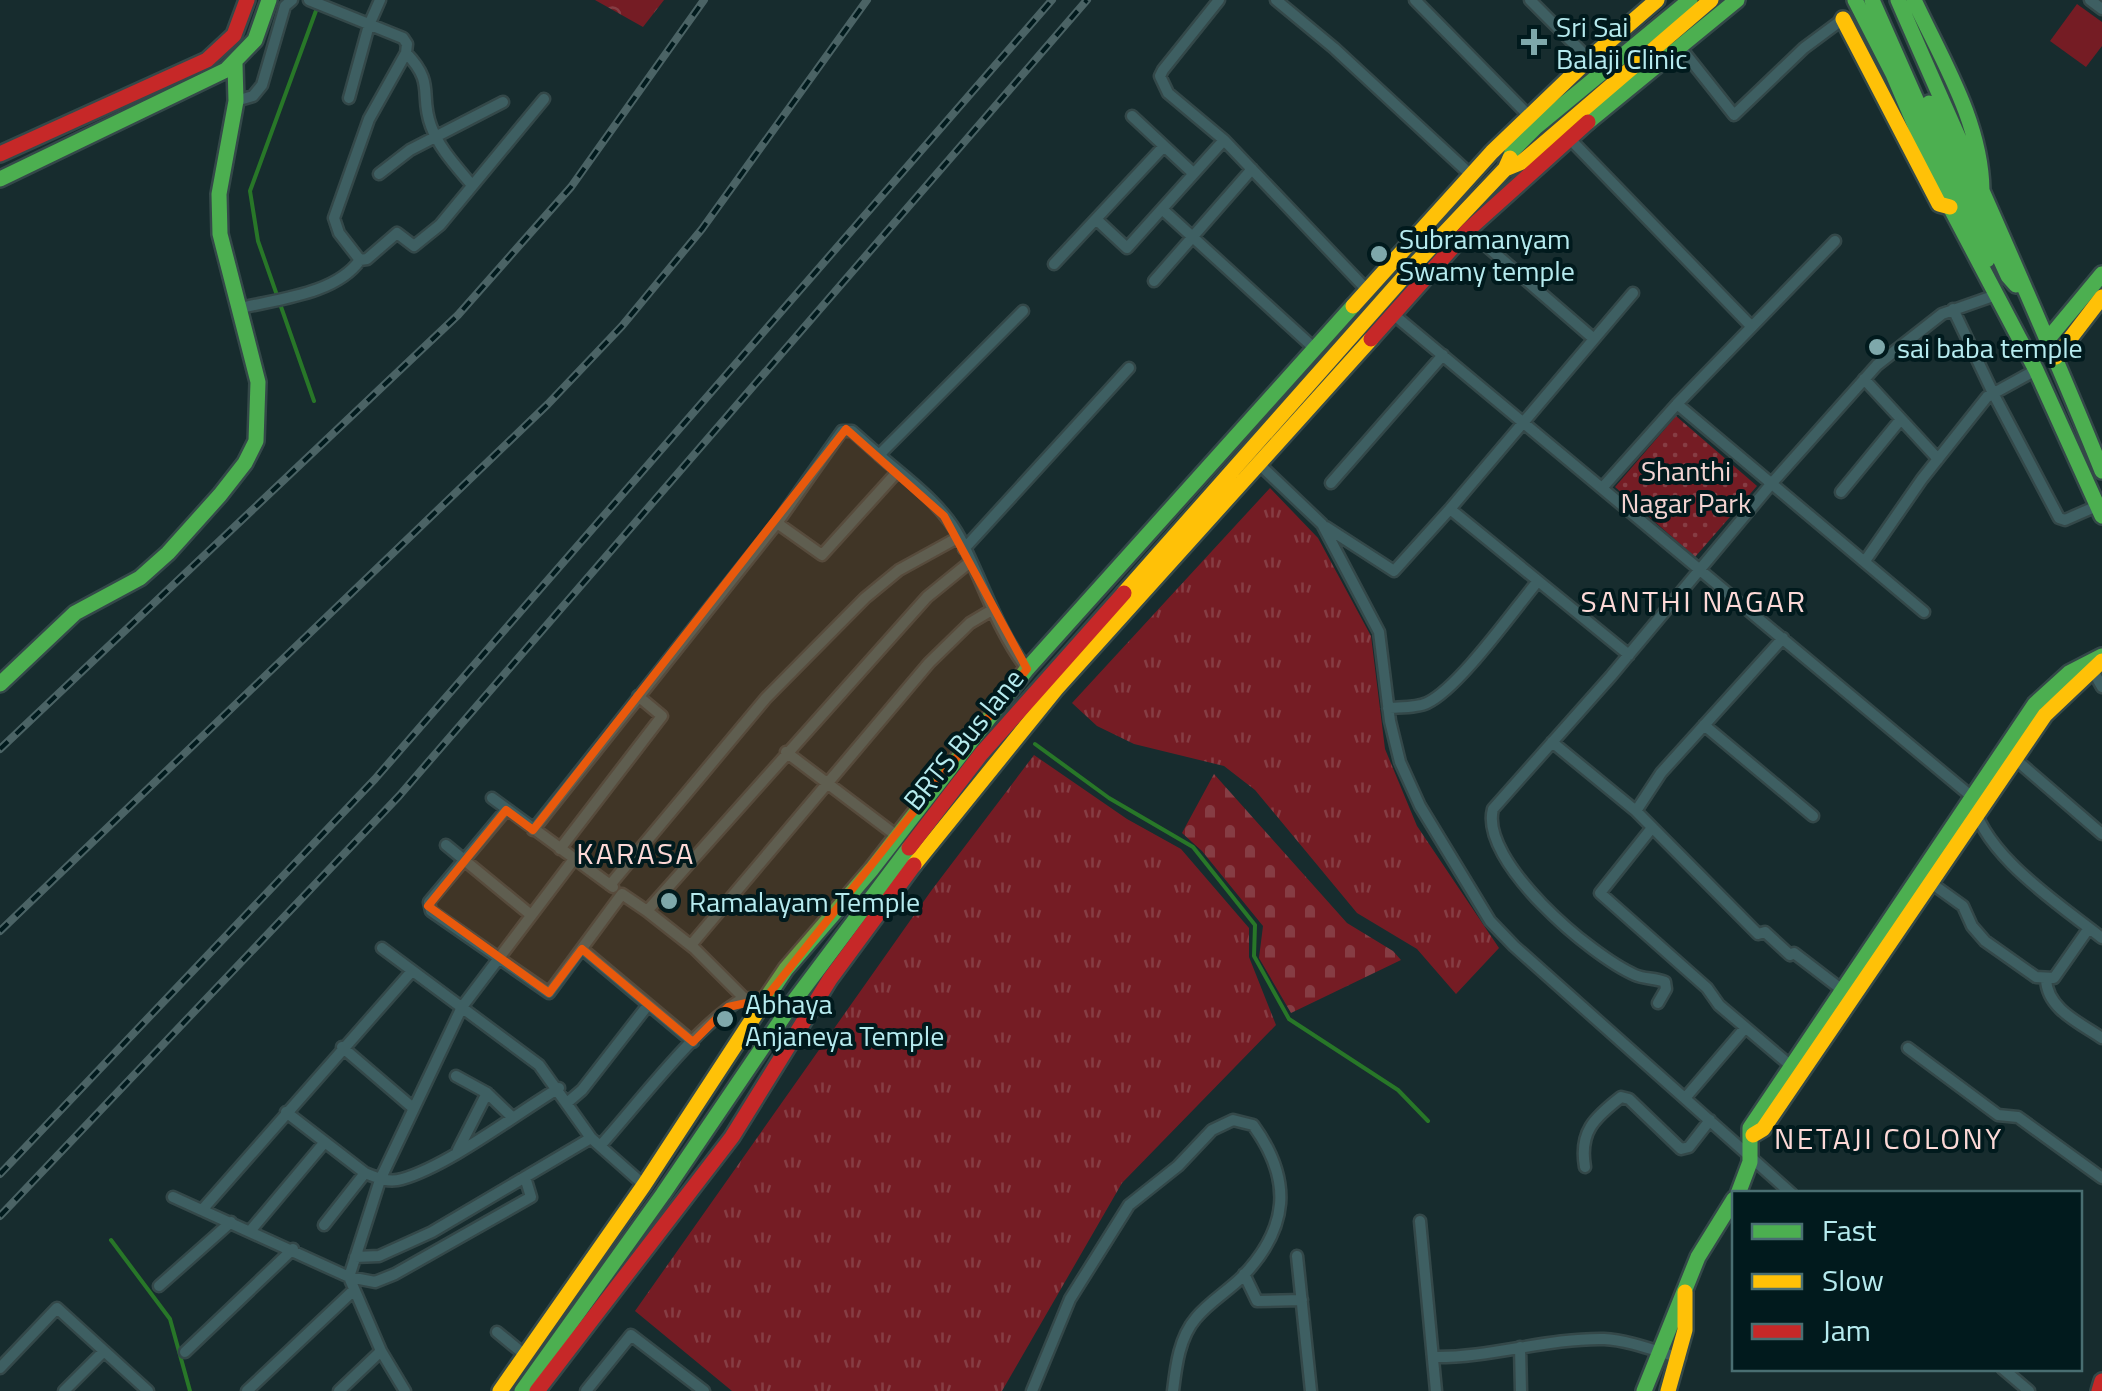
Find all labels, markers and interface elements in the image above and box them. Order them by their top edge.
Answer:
place label: Sri Sai Balaji Clinic [1556,5,1687,80]
marker: Sri Sai Balaji Clinic [1521,29,1547,55]
place label: Subramanyam Swamy temple [1399,217,1575,292]
marker: Subramanyam Swamy temple [1368,243,1390,265]
place label: sai baba temple [1897,326,2083,369]
marker: sai baba temple [1866,336,1888,358]
park label: Shanthi Nagar Park [1621,449,1751,524]
district label: SANTHI NAGAR [1581,578,1807,624]
street label: BRTS Bus lane [892,659,1034,819]
district label: KARASA [576,830,696,876]
place label: Ramalayam Temple [689,880,920,923]
marker: Ramalayam Temple [658,890,680,912]
place label: Abhaya Anjaneya Temple [745,982,944,1057]
marker: Abhaya Anjaneya Temple [714,1008,736,1030]
district label: NETAJI COLONY [1774,1115,2004,1161]
legend [1732,1191,2082,1371]
text: Fast [1822,1207,1877,1253]
text: Slow [1822,1257,1884,1303]
text: Jam [1822,1307,1871,1353]

